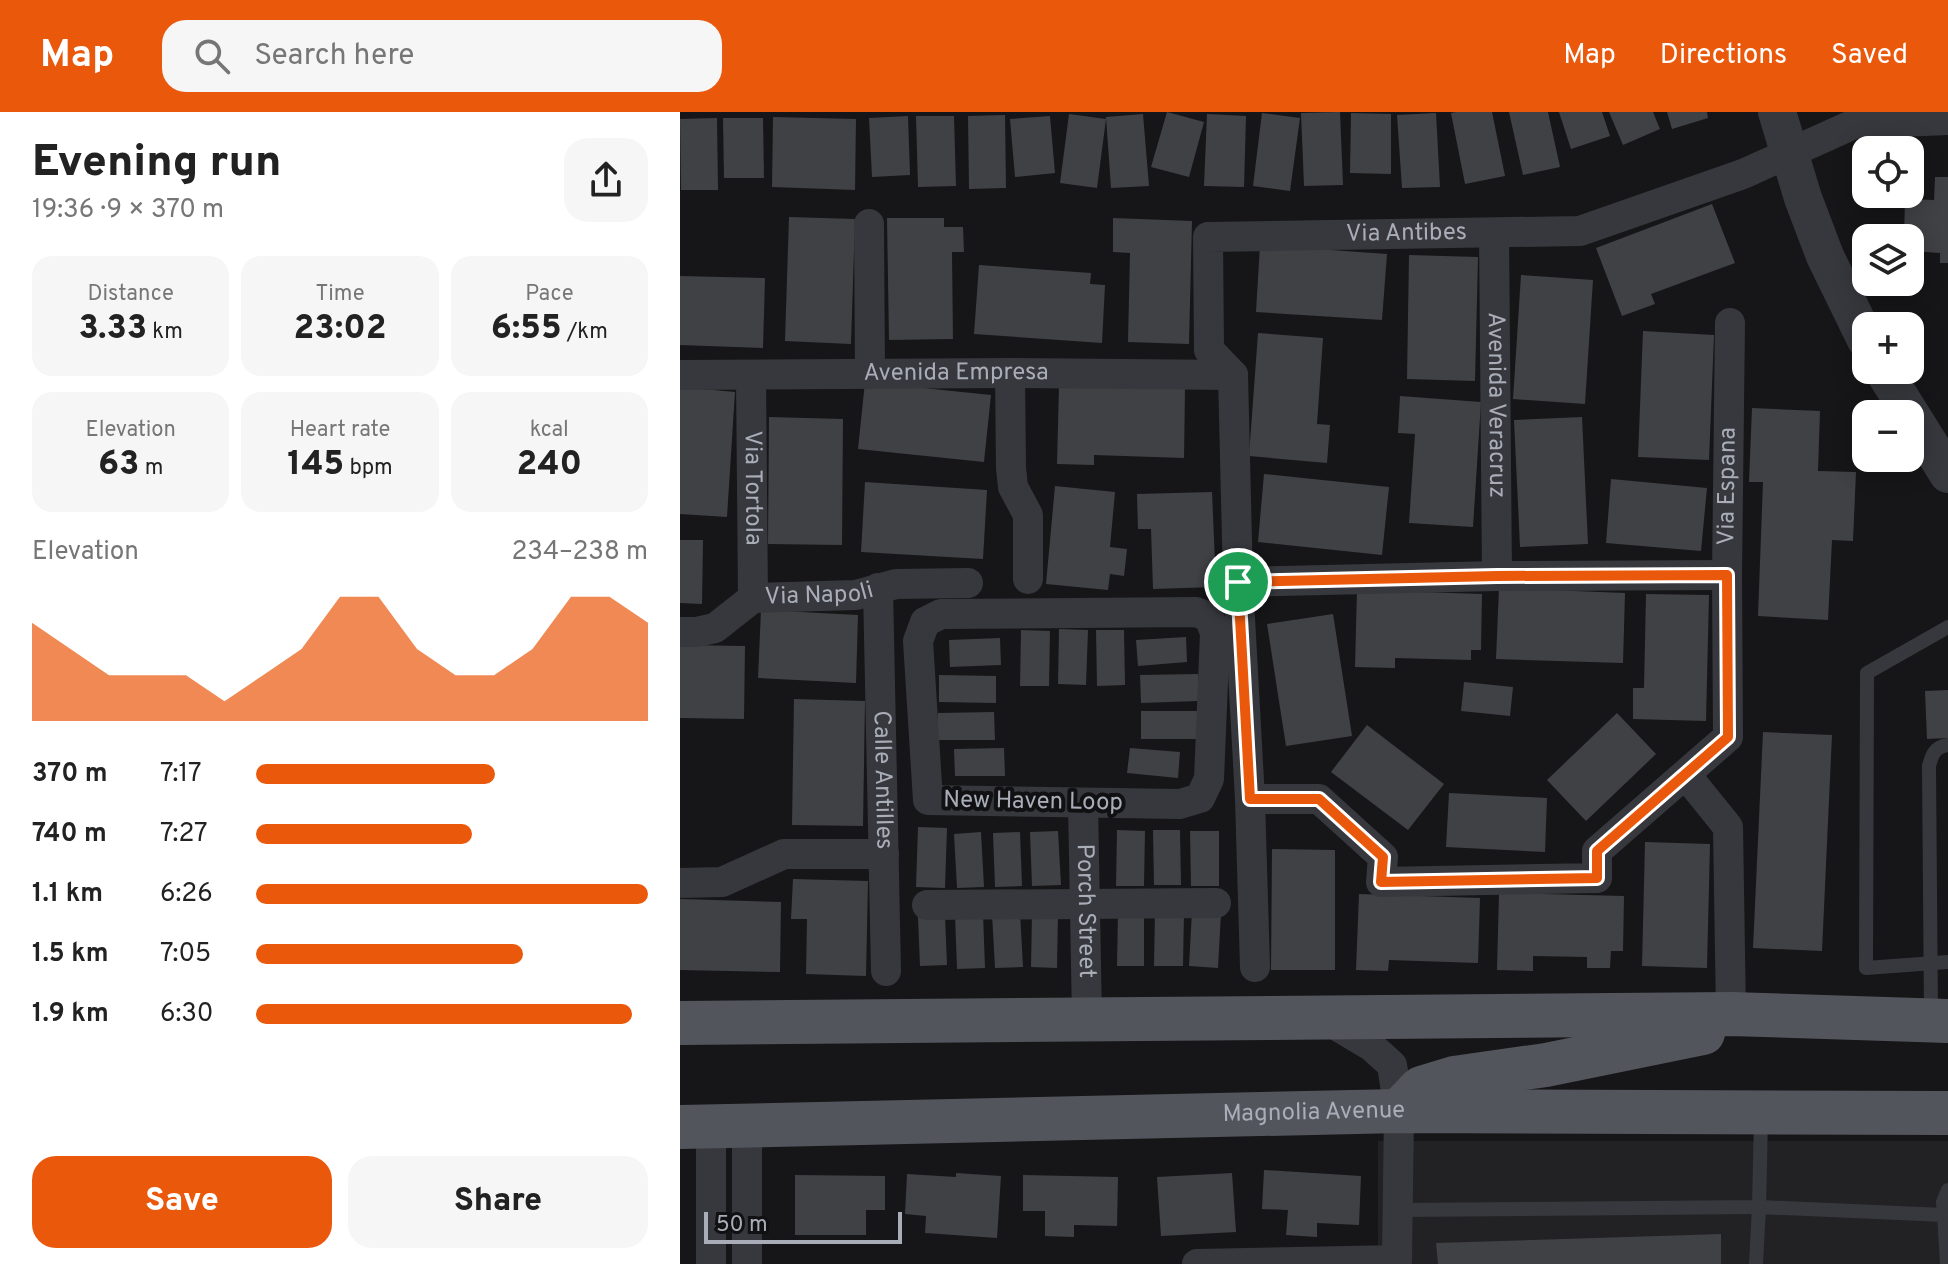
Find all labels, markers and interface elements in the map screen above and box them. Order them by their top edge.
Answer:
search box [162,20,722,92]
text: Map [40,32,114,81]
icon: search [190,34,234,78]
text: Search here [254,38,414,75]
text: Map [1563,38,1616,74]
text: Directions [1660,38,1787,74]
text: Saved [1831,38,1908,74]
text: Evening run [32,136,281,192]
map controls [1852,136,1924,472]
button: locate [1852,136,1924,208]
button: share [564,138,648,222]
text: 19:36 · 9 × 370 m [32,194,224,227]
street label: Via Antibes [1346,218,1467,250]
button: layers [1852,224,1924,296]
text: Distance [87,281,174,308]
text: Time [315,281,365,308]
text: Pace [525,281,573,308]
text: 3.33 [79,308,147,351]
text: 23:02 [294,308,386,351]
text: 6:55 [491,308,562,351]
street label: Avenida Veracruz [1480,312,1511,498]
button: + [1852,312,1924,384]
text: km [147,319,183,346]
text: /km [562,319,608,346]
street label: Avenida Empresa [863,358,1049,389]
button: − [1852,400,1924,472]
text: Elevation [85,417,176,444]
text: Heart rate [290,417,390,444]
text: kcal [530,417,569,444]
street label: Via Espana [1712,427,1744,546]
street label: Via Tortola [736,430,768,546]
text: 63 [98,444,139,487]
text: 145 [287,444,344,487]
text: 240 [517,444,582,487]
text: m [139,455,163,482]
text: bpm [344,455,393,482]
text: Elevation [32,536,139,569]
text: 234–238 m [511,536,648,569]
pin [1204,548,1272,616]
icon: arrive [1216,560,1260,604]
street label: Via Napoli [764,576,877,613]
street label: Calle Antilles [866,710,898,850]
text: 370 m [32,758,108,791]
text: 7:17 [160,758,202,791]
street label: New Haven Loop [943,785,1123,819]
text: 740 m [32,818,107,851]
text: 7:27 [160,818,208,851]
street label: Porch Street [1069,843,1101,979]
text: 1.1 km [32,878,103,911]
text: 6:26 [160,878,213,911]
text: 1.5 km [32,938,109,971]
text: 7:05 [160,938,211,971]
text: 1.9 km [32,998,109,1031]
text: 6:30 [160,998,213,1031]
street label: Magnolia Avenue [1222,1096,1405,1130]
button: Save [32,1156,332,1248]
button: Share [348,1156,648,1248]
scale bar [704,1208,902,1244]
text: 50 m [716,1212,768,1239]

